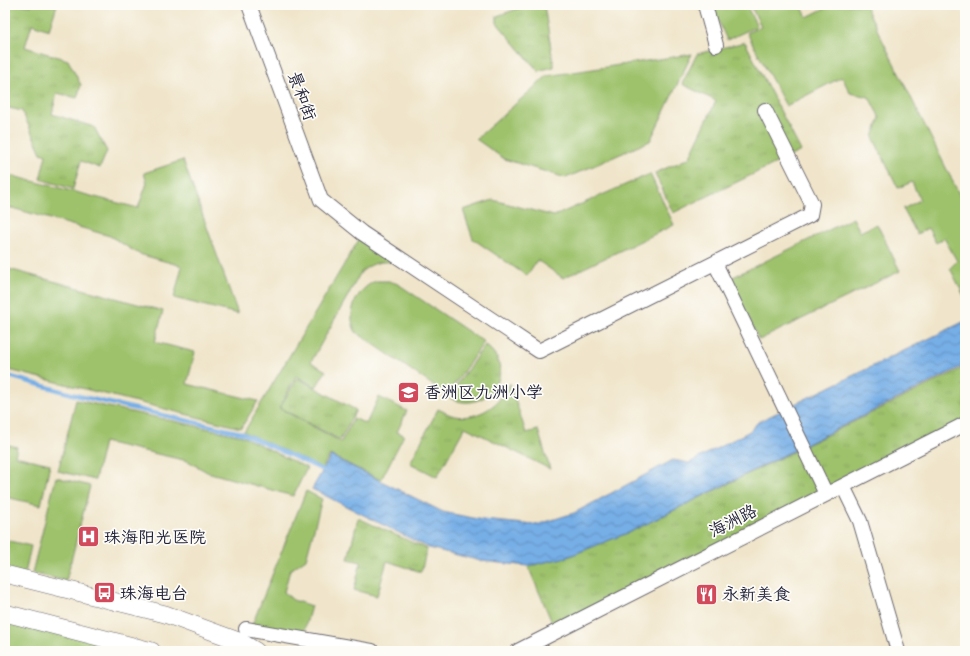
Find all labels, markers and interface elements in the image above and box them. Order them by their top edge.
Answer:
street label: 景和街 [283,68,321,124]
school or university icon: 香洲区九洲小学 [396,379,422,405]
place label: 香洲区九洲小学 [424,382,543,403]
street label: 海洲路 [706,500,760,542]
hospital icon: 珠海阳光医院 [75,524,101,550]
place label: 珠海阳光医院 [104,527,206,548]
bus stop icon: 珠海电台 [91,580,117,606]
restaurant icon: 永新美食 [694,581,720,607]
place label: 珠海电台 [120,583,188,604]
place label: 永新美食 [722,584,790,605]

